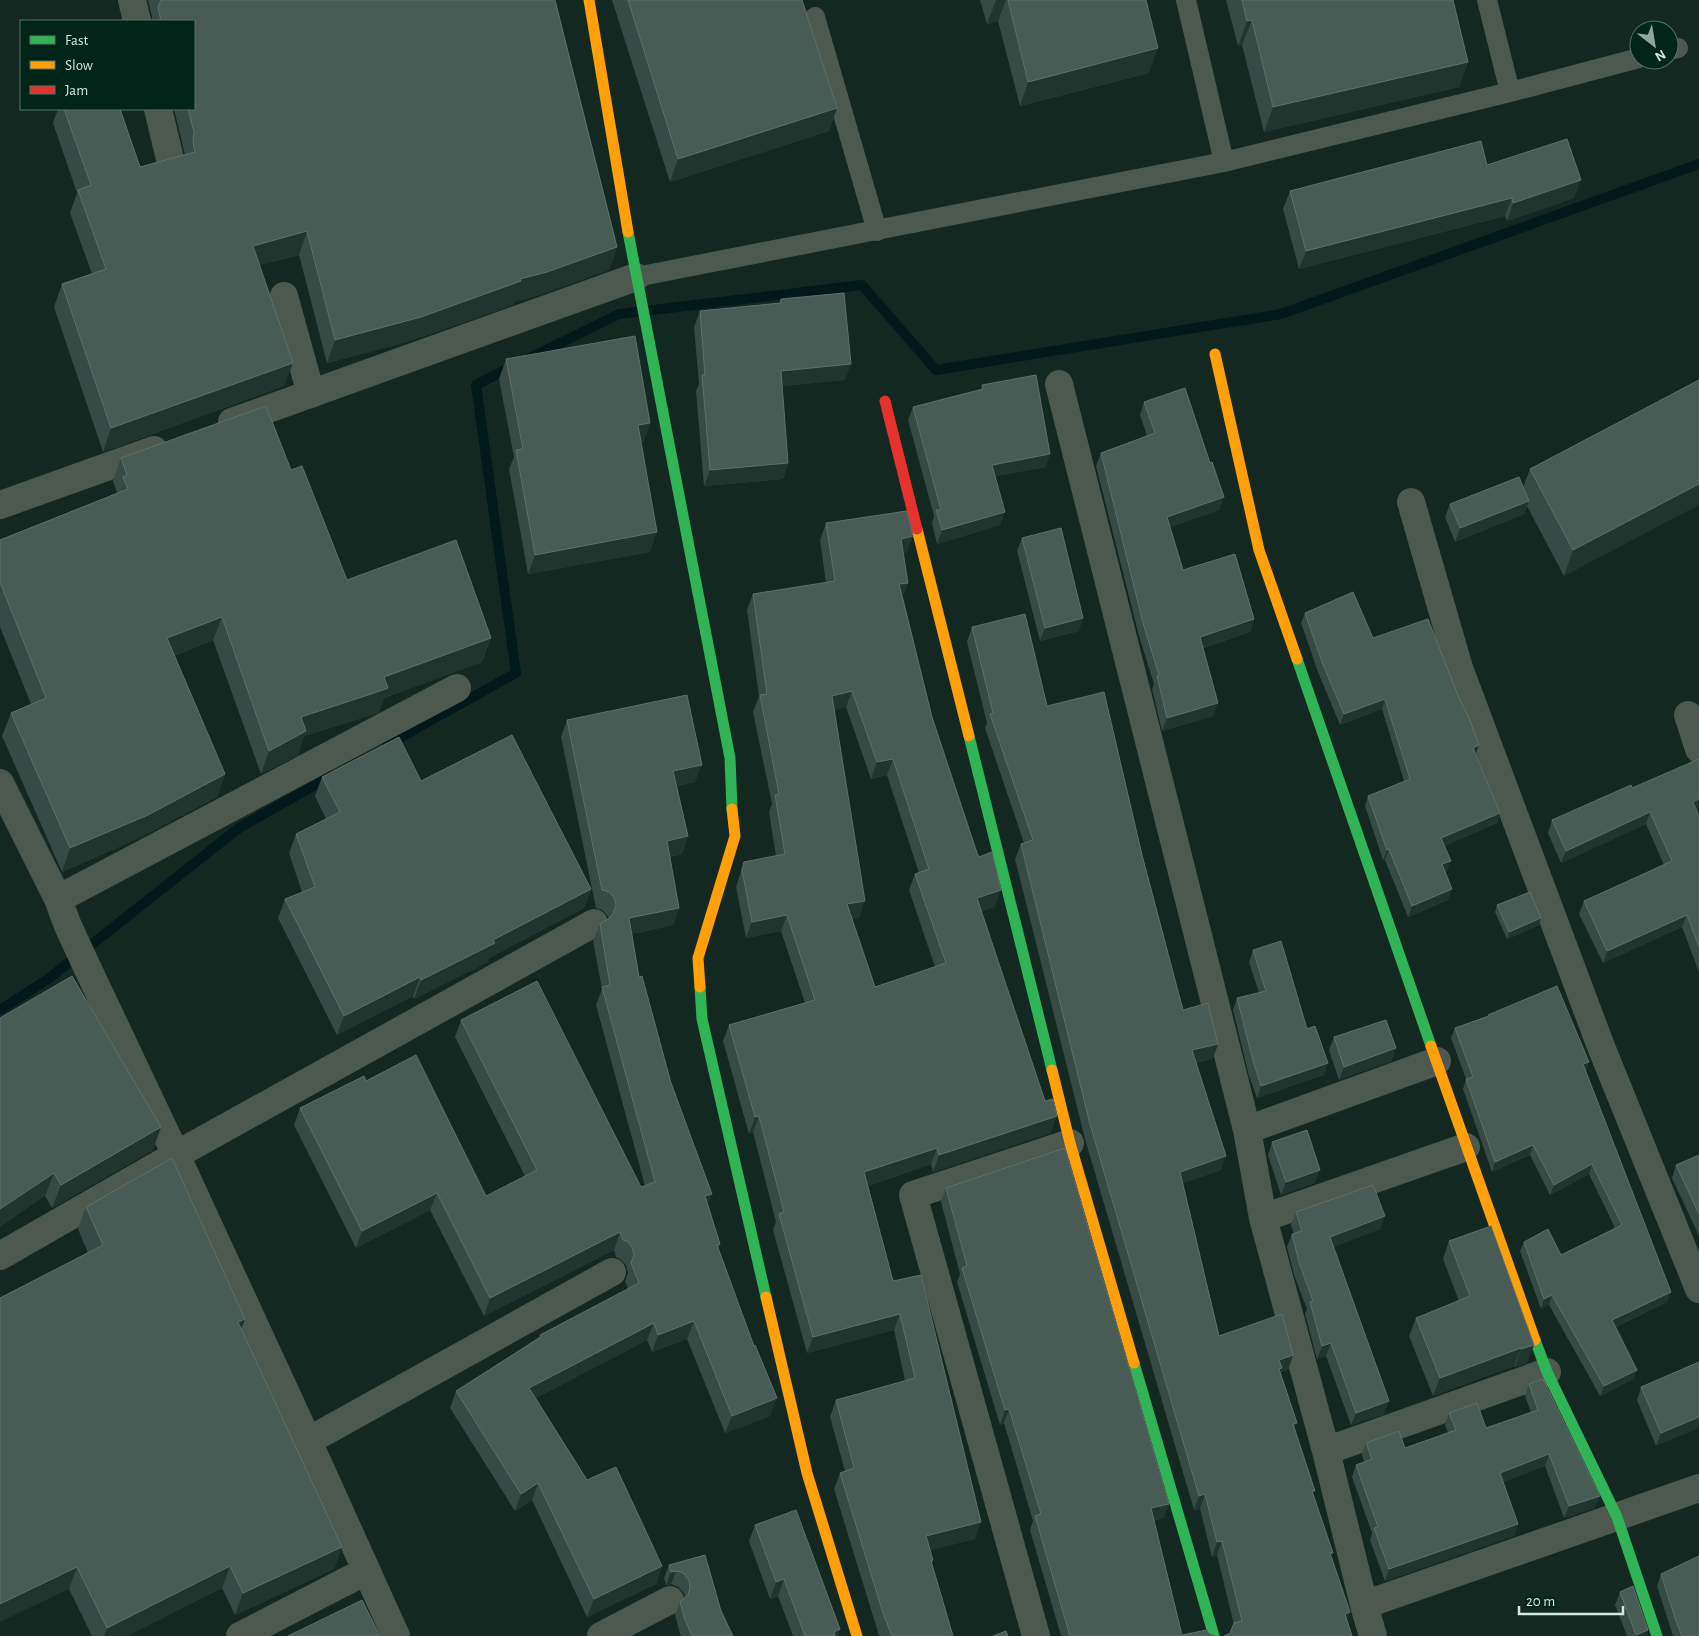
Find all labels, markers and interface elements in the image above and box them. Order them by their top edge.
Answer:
legend [20,20,195,110]
north arrow [1629,20,1679,70]
text: Fast [65,33,89,48]
text: N [1652,47,1668,64]
text: Slow [65,58,93,73]
text: Jam [65,83,88,98]
scale bar [1519,1584,1623,1616]
text: 20 m [1526,1594,1555,1609]

